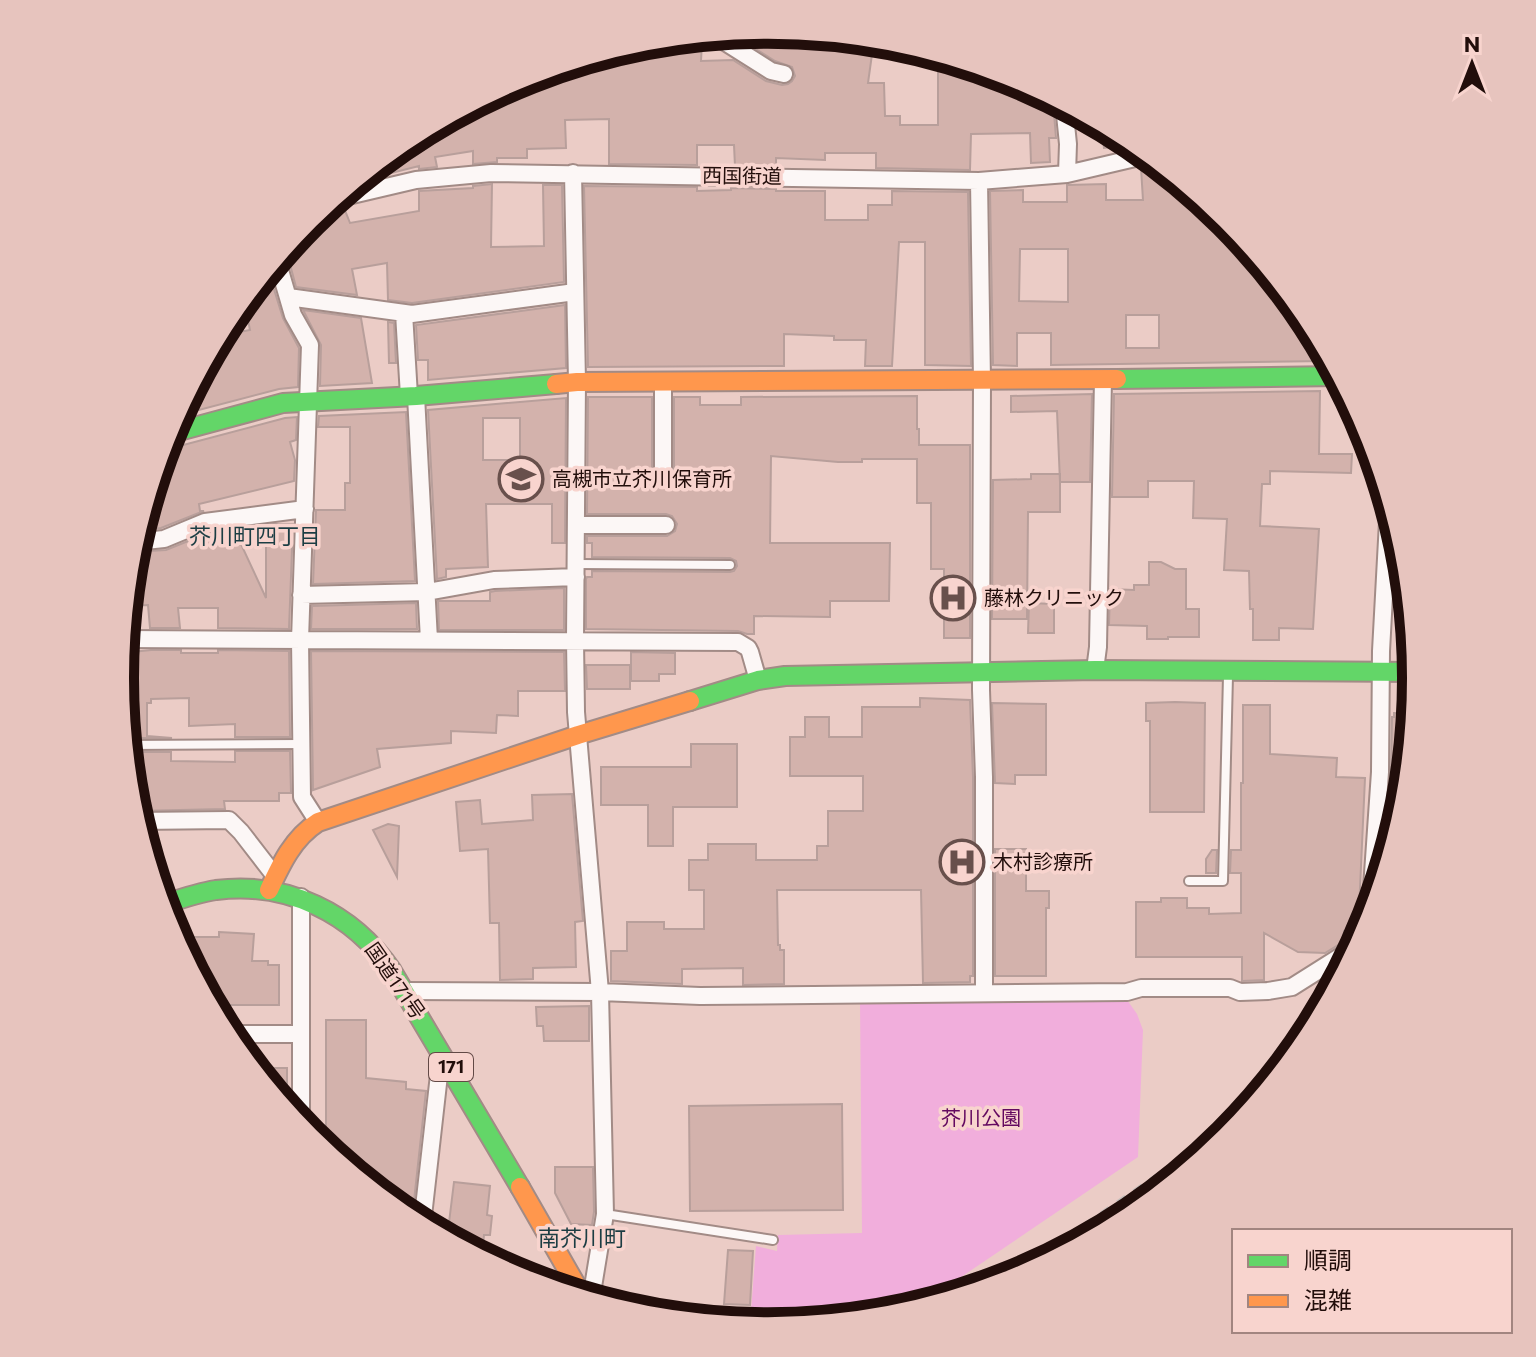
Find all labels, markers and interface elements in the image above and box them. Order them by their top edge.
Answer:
north arrow [1432,24,1512,104]
text: N [1464,30,1480,57]
street label: 西国街道 [702,162,782,188]
school or university icon: 高槻市立芥川保育所 [497,455,545,503]
place label: 高槻市立芥川保育所 [552,466,732,490]
district label: 芥川町四丁目 [189,522,321,549]
hospital icon: 藤林クリニック [929,574,977,622]
place label: 藤林クリニック [984,585,1124,609]
hospital icon: 木村診療所 [938,838,986,886]
place label: 木村診療所 [993,849,1093,873]
street label: 国道171号 [361,938,431,1023]
road number: 171 [429,1053,473,1081]
park label: 芥川公園 [941,1105,1021,1129]
district label: 南芥川町 [538,1224,626,1251]
legend [1232,1229,1512,1333]
text: 順調 [1304,1245,1352,1274]
text: 混雑 [1304,1285,1352,1314]

